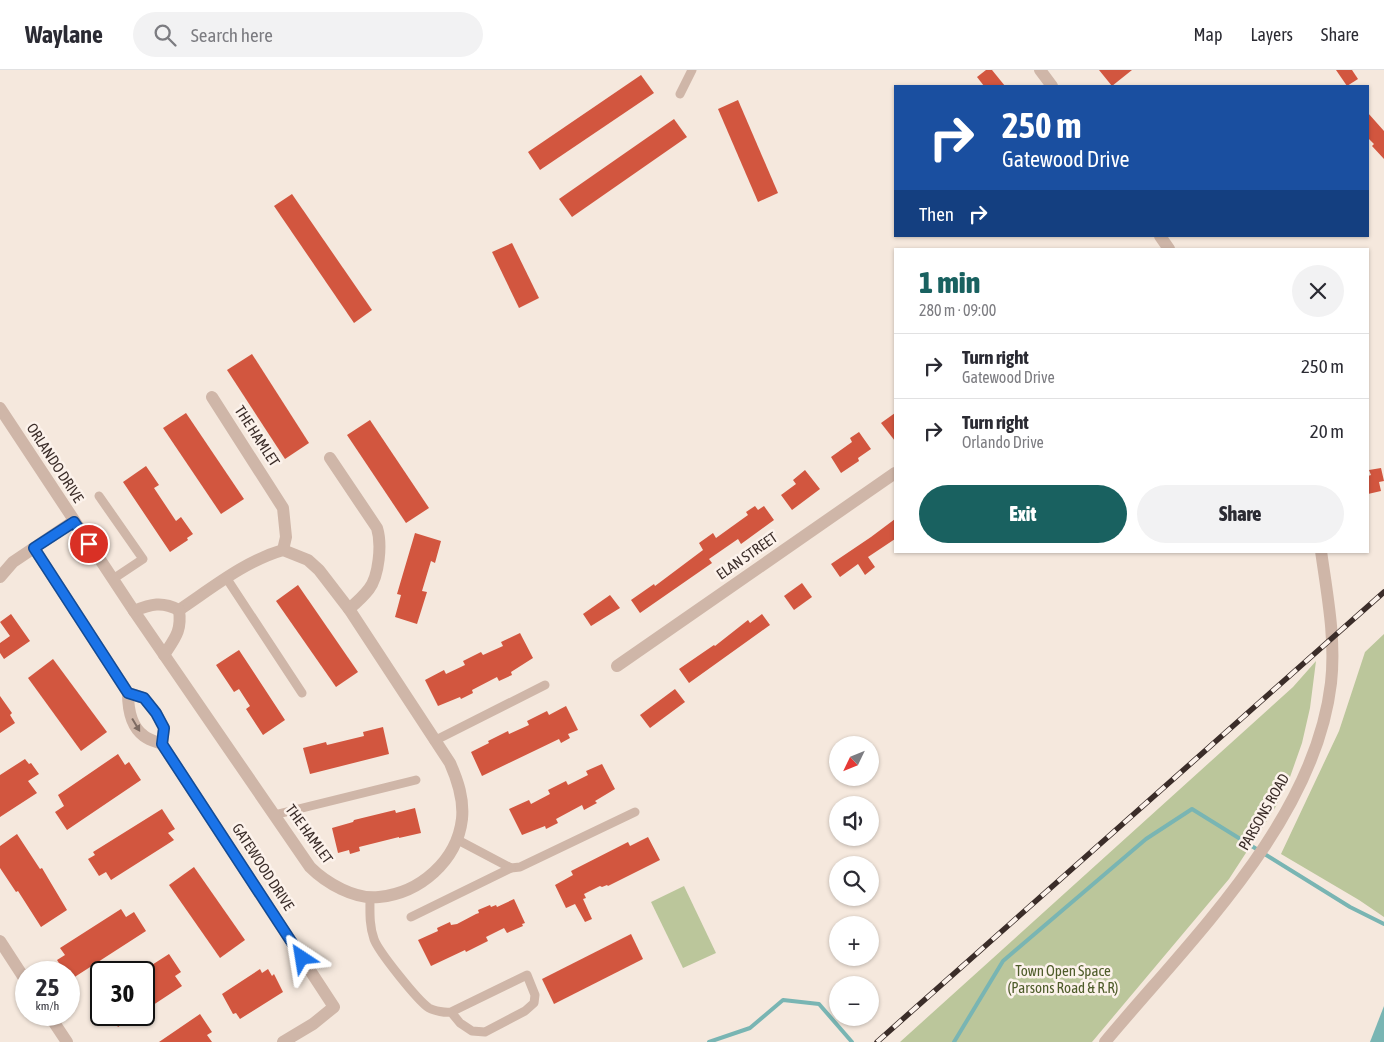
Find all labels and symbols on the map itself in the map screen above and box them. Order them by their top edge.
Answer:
street label: THE HAMLET [232,402,283,469]
street label: ORLANDO DRIVE [24,420,88,506]
pin [68,523,110,565]
street label: ELAN STREET [713,528,781,583]
one-way arrow [131,718,140,731]
north arrow [829,736,879,786]
street label: PARSONS ROAD [1235,770,1292,853]
street label: THE HAMLET [282,801,337,867]
street label: GATEWOOD DRIVE [229,820,298,914]
position arrow [275,931,327,983]
speed limit sign: 30 [90,961,155,1026]
park label: Town Open Space (Parsons Road & R.R) [1008,962,1118,996]

